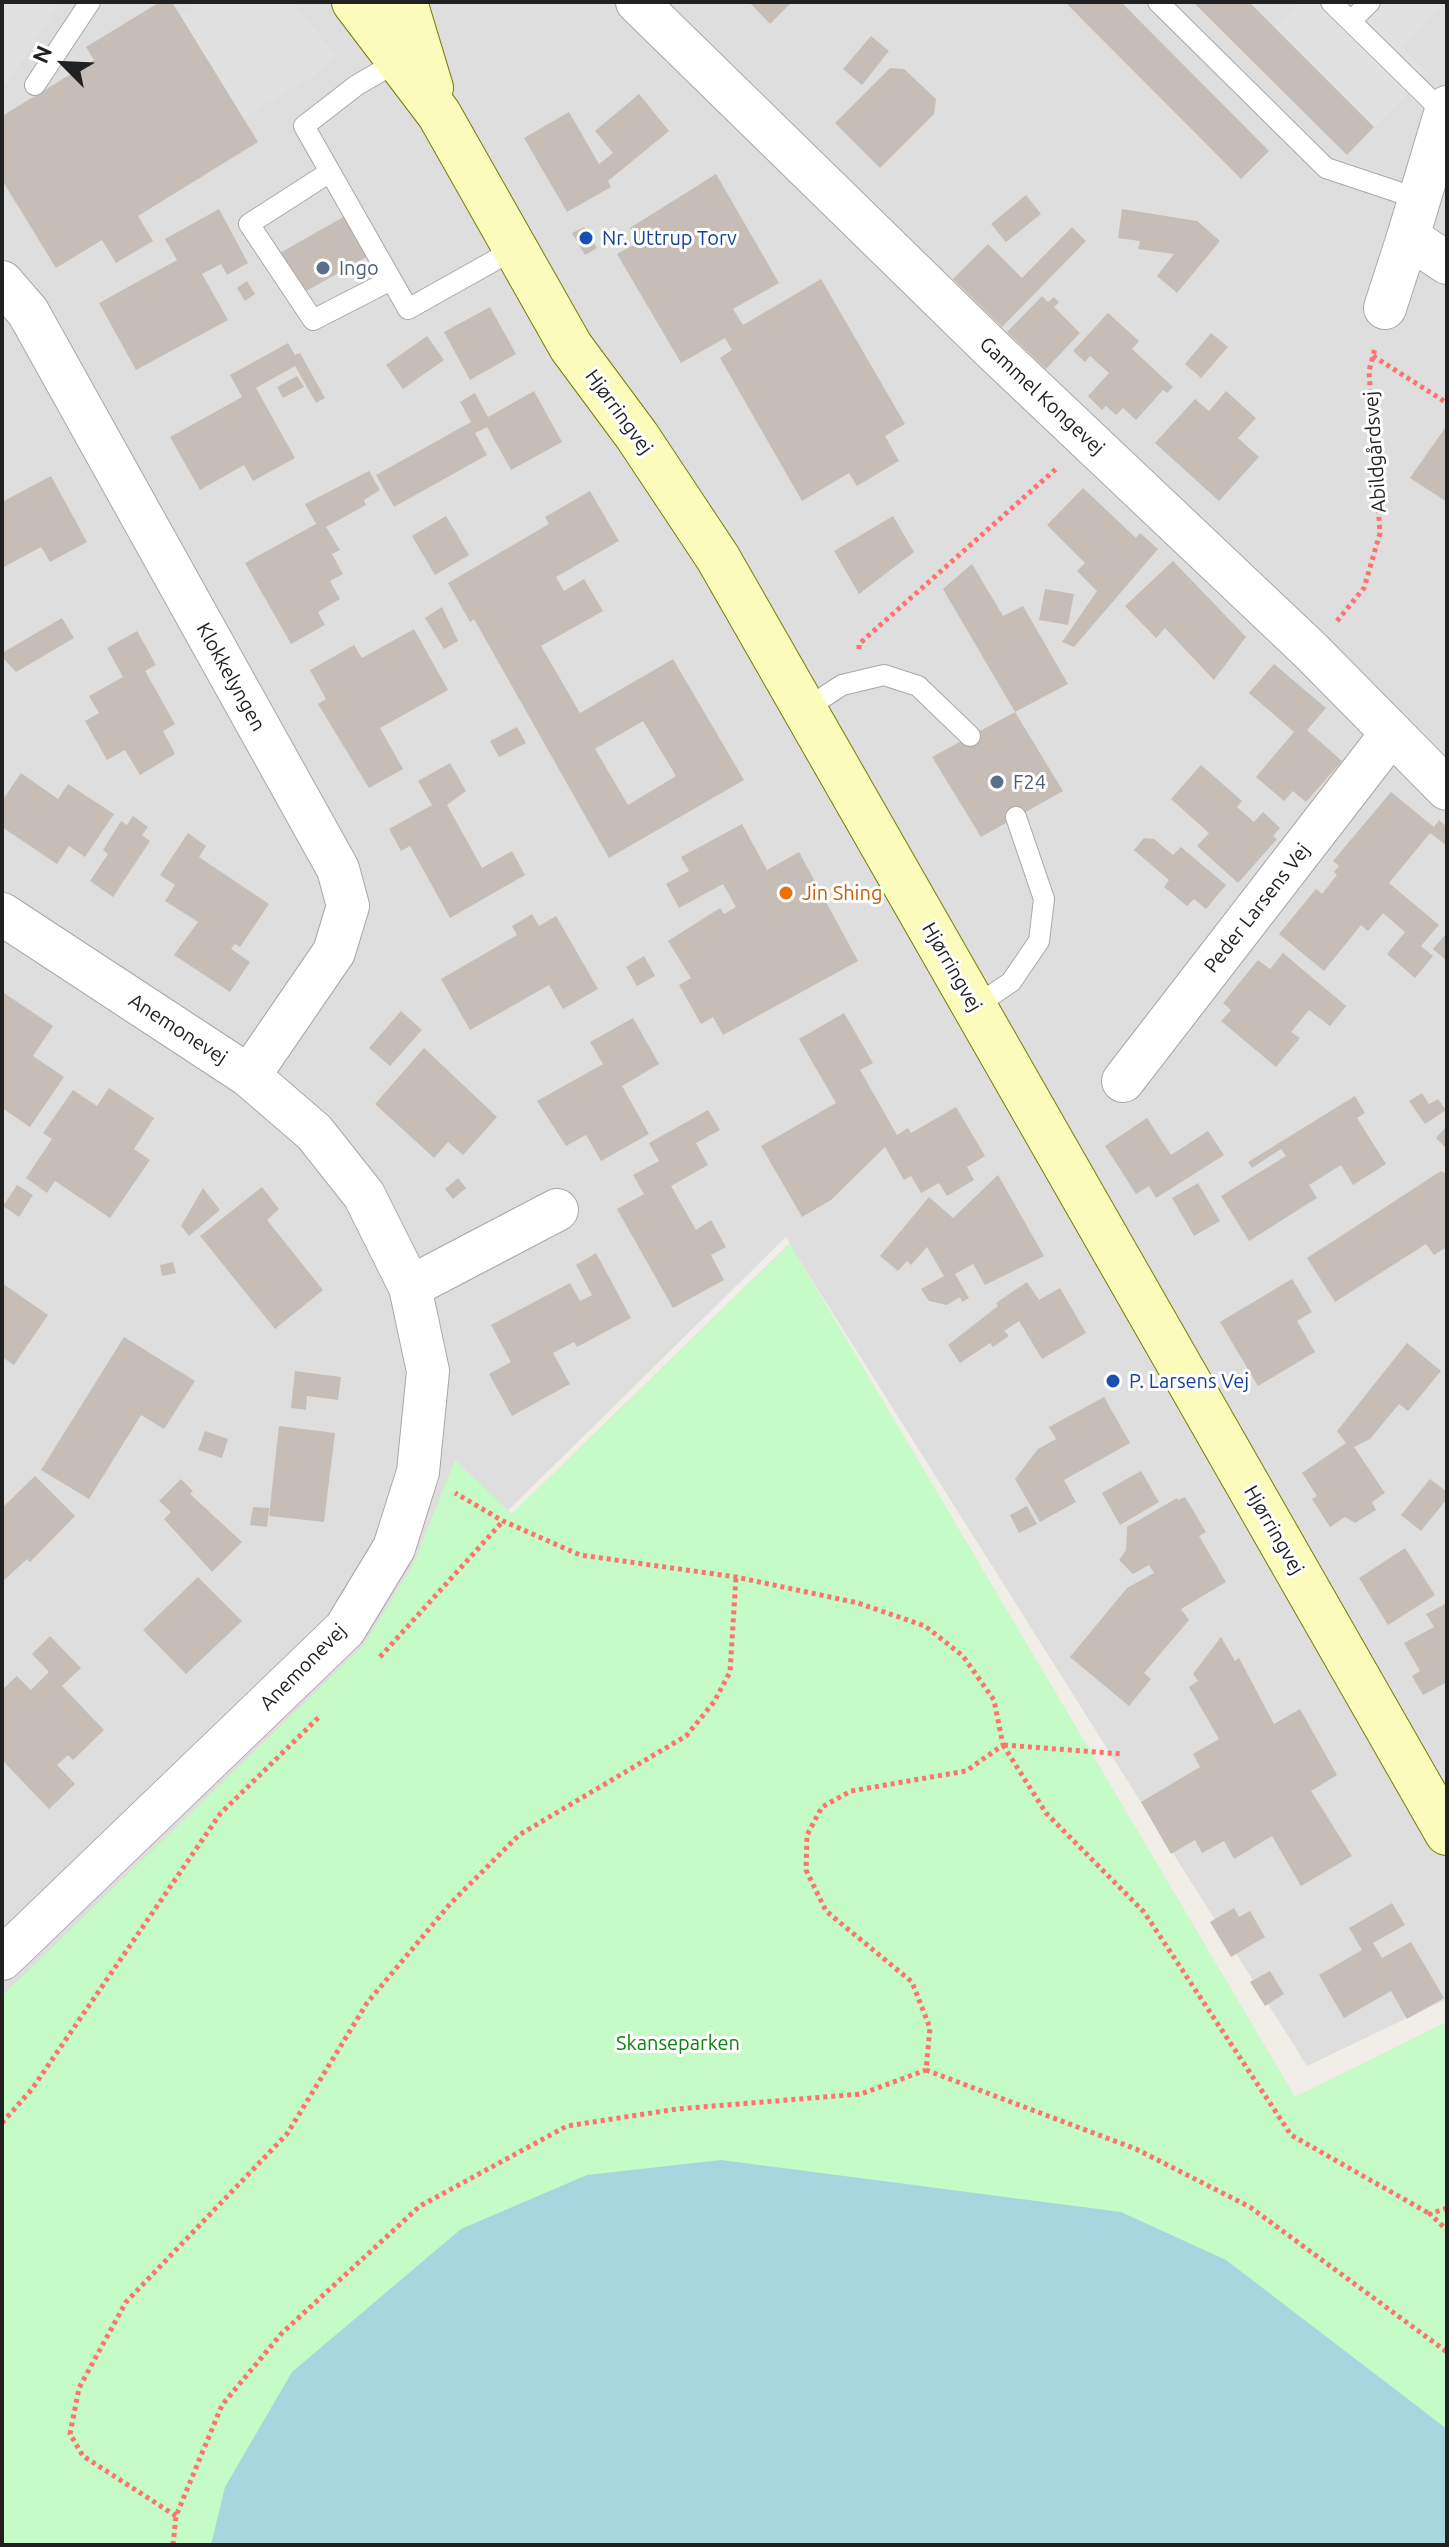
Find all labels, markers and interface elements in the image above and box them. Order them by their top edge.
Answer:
north arrow [24,24,104,104]
text: N [27,41,56,67]
place label: Nr. Uttrup Torv [602,226,737,250]
marker: Nr. Uttrup Torv [577,229,595,247]
place label: Ingo [339,256,379,280]
marker: Ingo [314,259,332,277]
street label: Gammel Kongevej [975,332,1109,460]
street label: Hjørringvej [580,365,658,459]
street label: Abildgårdsvej [1359,390,1391,514]
street label: Klokkelyngen [191,619,271,735]
place label: F24 [1013,770,1046,794]
marker: F24 [988,773,1006,791]
street label: Peder Larsens Vej [1199,838,1315,978]
place label: Jin Shing [802,881,882,905]
marker: Jin Shing [777,884,795,902]
street label: Hjørringvej [917,918,987,1016]
street label: Anemonevej [124,988,232,1070]
place label: P. Larsens Vej [1129,1369,1249,1393]
marker: P. Larsens Vej [1104,1372,1122,1390]
street label: Hjørringvej [1239,1481,1309,1579]
street label: Anemonevej [255,1619,351,1715]
park label: Skanseparken [616,2031,740,2055]

